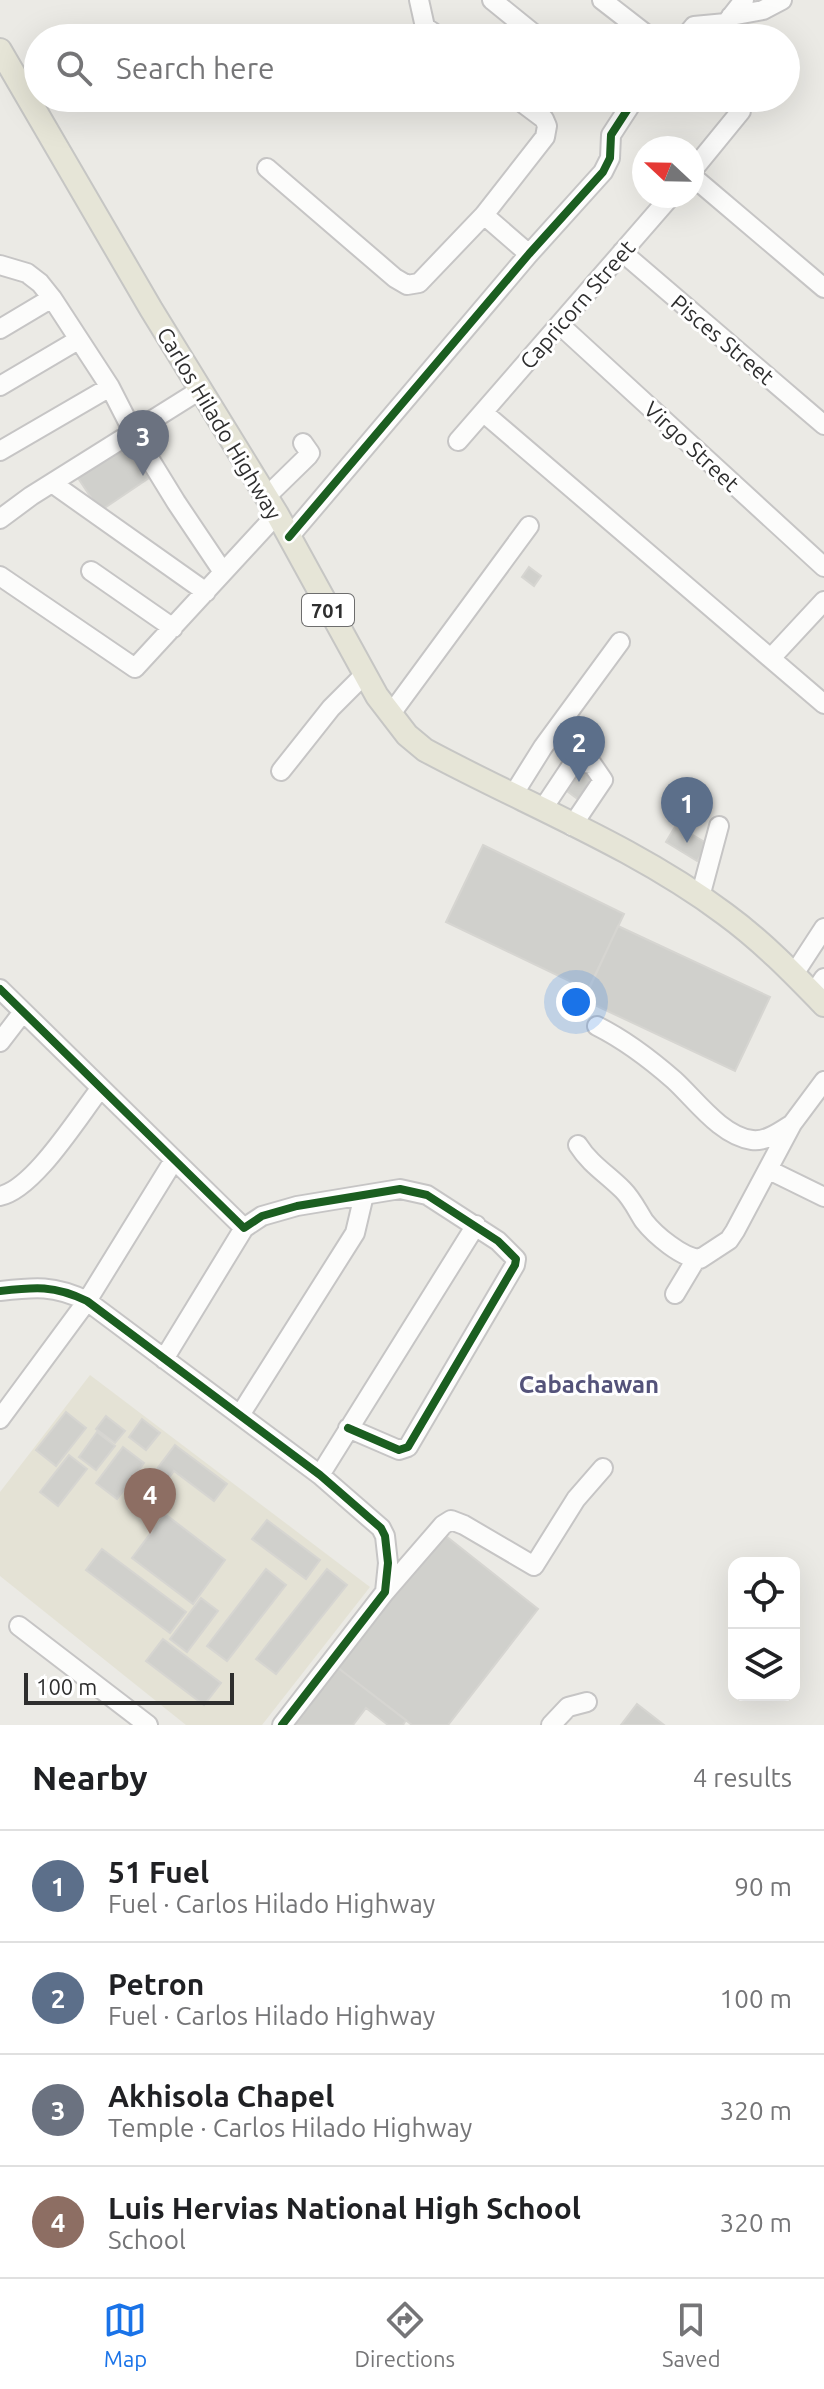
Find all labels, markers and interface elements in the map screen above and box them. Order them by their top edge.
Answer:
search box [24,24,800,112]
icon: search [52,46,96,90]
text: Search here [116,51,275,85]
north arrow [632,136,704,208]
street label: Capricorn Street [514,234,640,373]
street label: Pisces Street [667,289,780,389]
street label: Carlos Hilado Highway [153,322,288,524]
street label: Virgo Street [639,396,745,496]
pin: 3 [117,410,169,476]
road number: 701 [302,594,354,626]
pin: 2 [553,716,605,782]
pin: 1 [661,777,713,843]
your location [556,982,596,1022]
district label: Cabachawan [519,1371,659,1398]
pin: 4 [124,1468,176,1534]
map controls [728,1557,800,1701]
button: locate [728,1557,800,1629]
button: layers [728,1629,800,1701]
scale bar [24,1669,234,1705]
text: 100 m [36,1674,97,1699]
text: Nearby [32,1758,147,1796]
text: 4 results [693,1763,792,1792]
text: 51 Fuel [108,1855,209,1889]
text: 1 [51,1872,65,1901]
text: 90 m [734,1872,792,1901]
text: Fuel · Carlos Hilado Highway [108,1889,435,1918]
text: Petron [108,1967,204,2001]
text: 2 [51,1984,65,2013]
text: 100 m [720,1984,792,2013]
text: Fuel · Carlos Hilado Highway [108,2001,435,2030]
text: Akhisola Chapel [108,2079,334,2113]
text: 3 [51,2096,65,2125]
text: 320 m [720,2096,792,2125]
text: Temple · Carlos Hilado Highway [108,2113,472,2142]
text: Luis Hervias National High School [108,2191,581,2225]
text: 4 [51,2208,65,2237]
text: 320 m [720,2208,792,2237]
text: School [108,2225,186,2254]
tab: Map [103,2298,147,2371]
tab: Directions [354,2298,455,2371]
tab: Saved [662,2298,721,2371]

